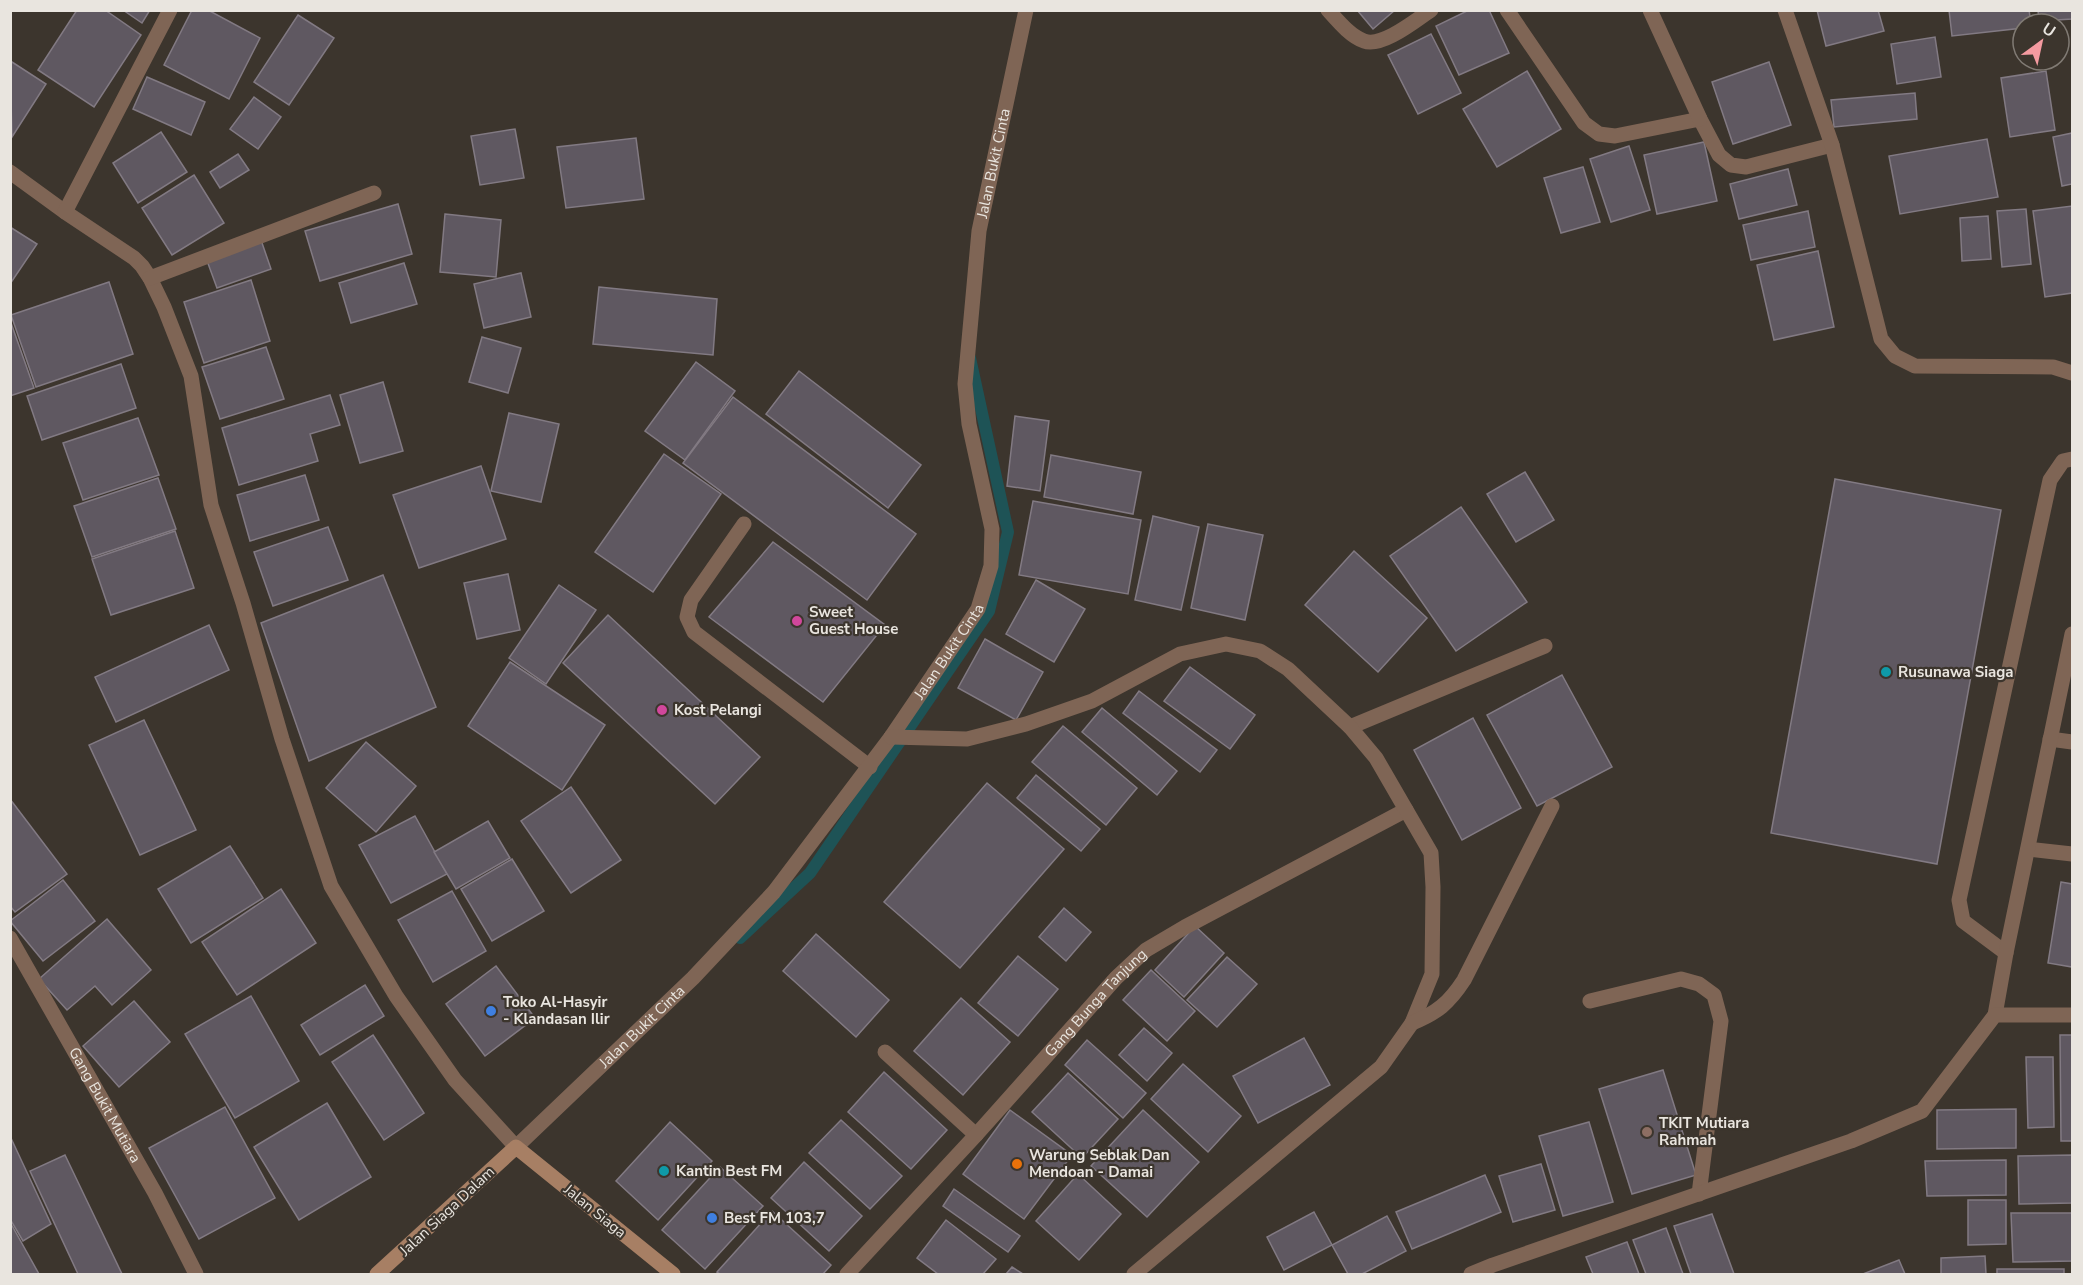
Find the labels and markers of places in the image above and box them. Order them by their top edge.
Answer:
place label: Sweet Guest House [809,602,898,639]
marker: Sweet Guest House [790,614,804,628]
place label: Rusunawa Siaga [1898,662,2014,682]
marker: Rusunawa Siaga [1879,665,1893,679]
place label: Kost Pelangi [674,700,762,720]
marker: Kost Pelangi [655,703,669,717]
place label: Toko Al-Hasyir - Klandasan Ilir [503,992,610,1029]
marker: Toko Al-Hasyir - Klandasan Ilir [484,1004,498,1018]
place label: TKIT Mutiara Rahmah [1659,1113,1749,1150]
marker: TKIT Mutiara Rahmah [1640,1125,1654,1139]
place label: Warung Seblak Dan Mendoan - Damai [1029,1145,1170,1182]
marker: Warung Seblak Dan Mendoan - Damai [1010,1157,1024,1171]
place label: Kantin Best FM [676,1161,782,1181]
marker: Kantin Best FM [657,1164,671,1178]
place label: Best FM 103,7 [724,1208,825,1228]
marker: Best FM 103,7 [705,1211,719,1225]

